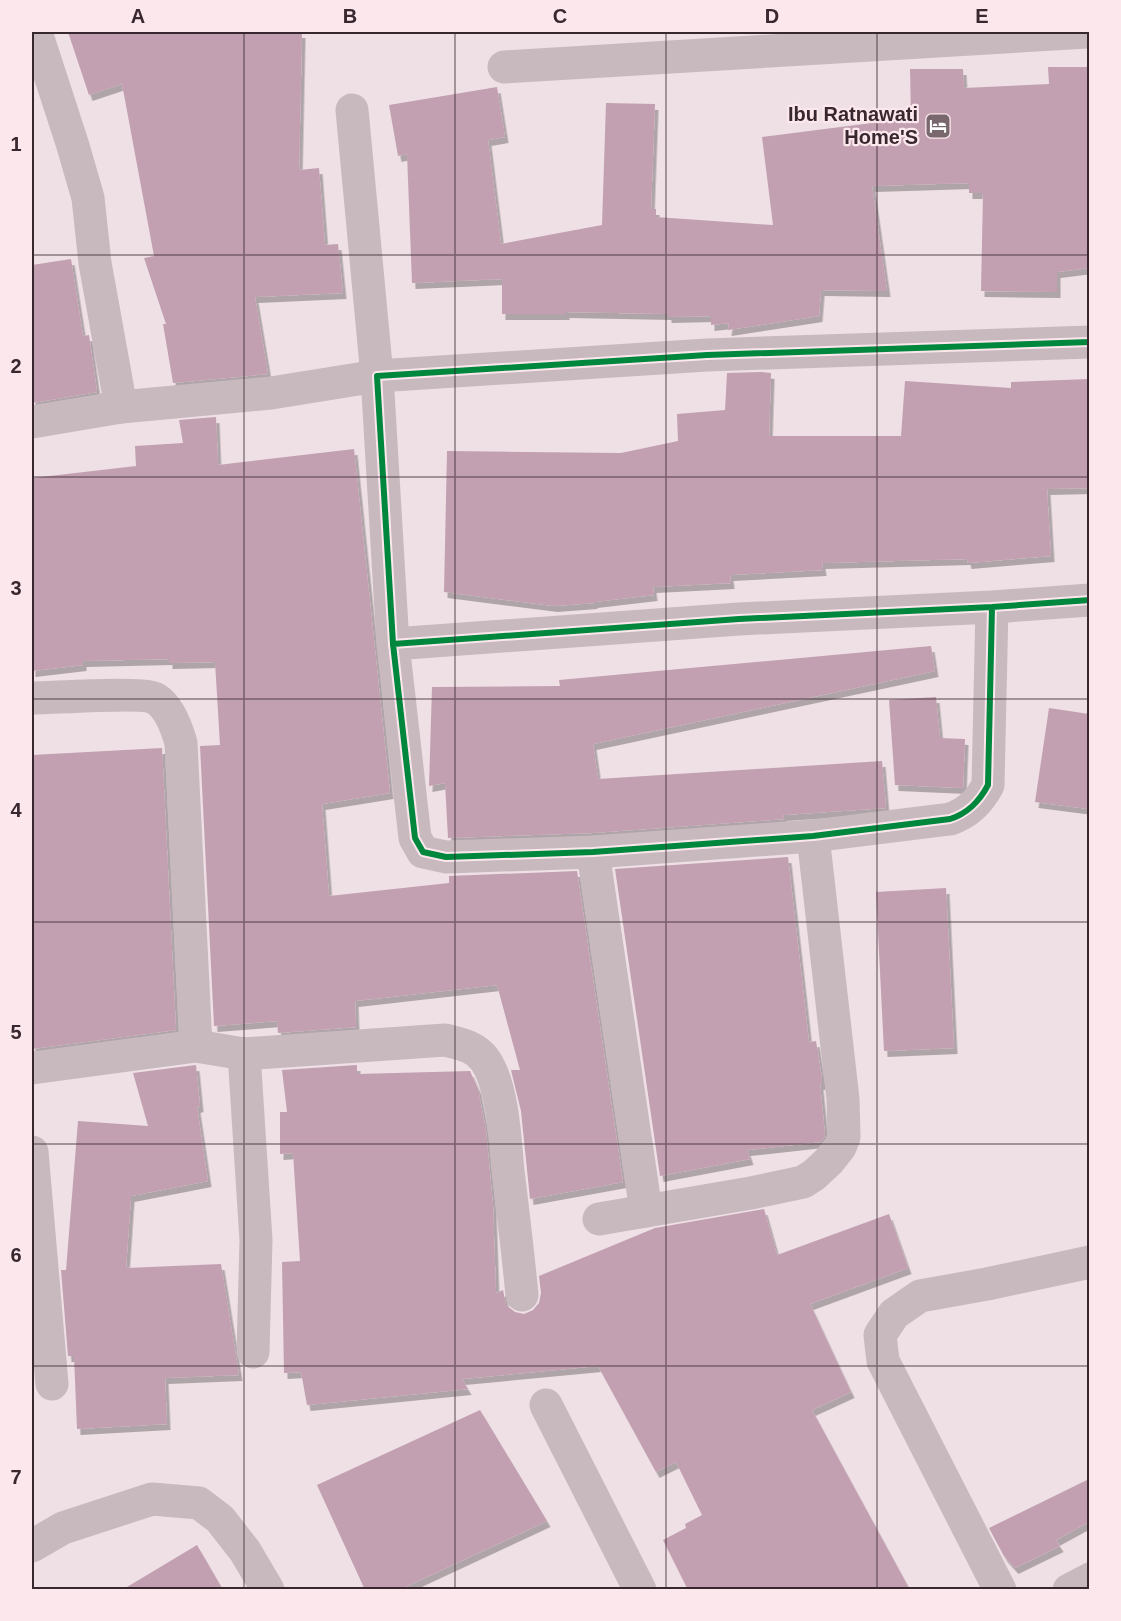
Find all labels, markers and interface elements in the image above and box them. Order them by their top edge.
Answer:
text: A [131,5,145,27]
text: B [343,5,357,27]
text: C [553,5,567,27]
text: D [765,5,779,27]
text: E [975,5,989,27]
place label: Ibu Ratnawati Home'S [788,103,918,148]
hotel icon: Ibu Ratnawati Home'S [923,111,953,141]
text: 1 [10,133,22,155]
text: 2 [10,355,22,377]
text: 3 [10,577,22,599]
text: 4 [10,799,22,821]
text: 5 [10,1021,22,1043]
text: 6 [10,1244,22,1266]
text: 7 [10,1466,22,1488]

